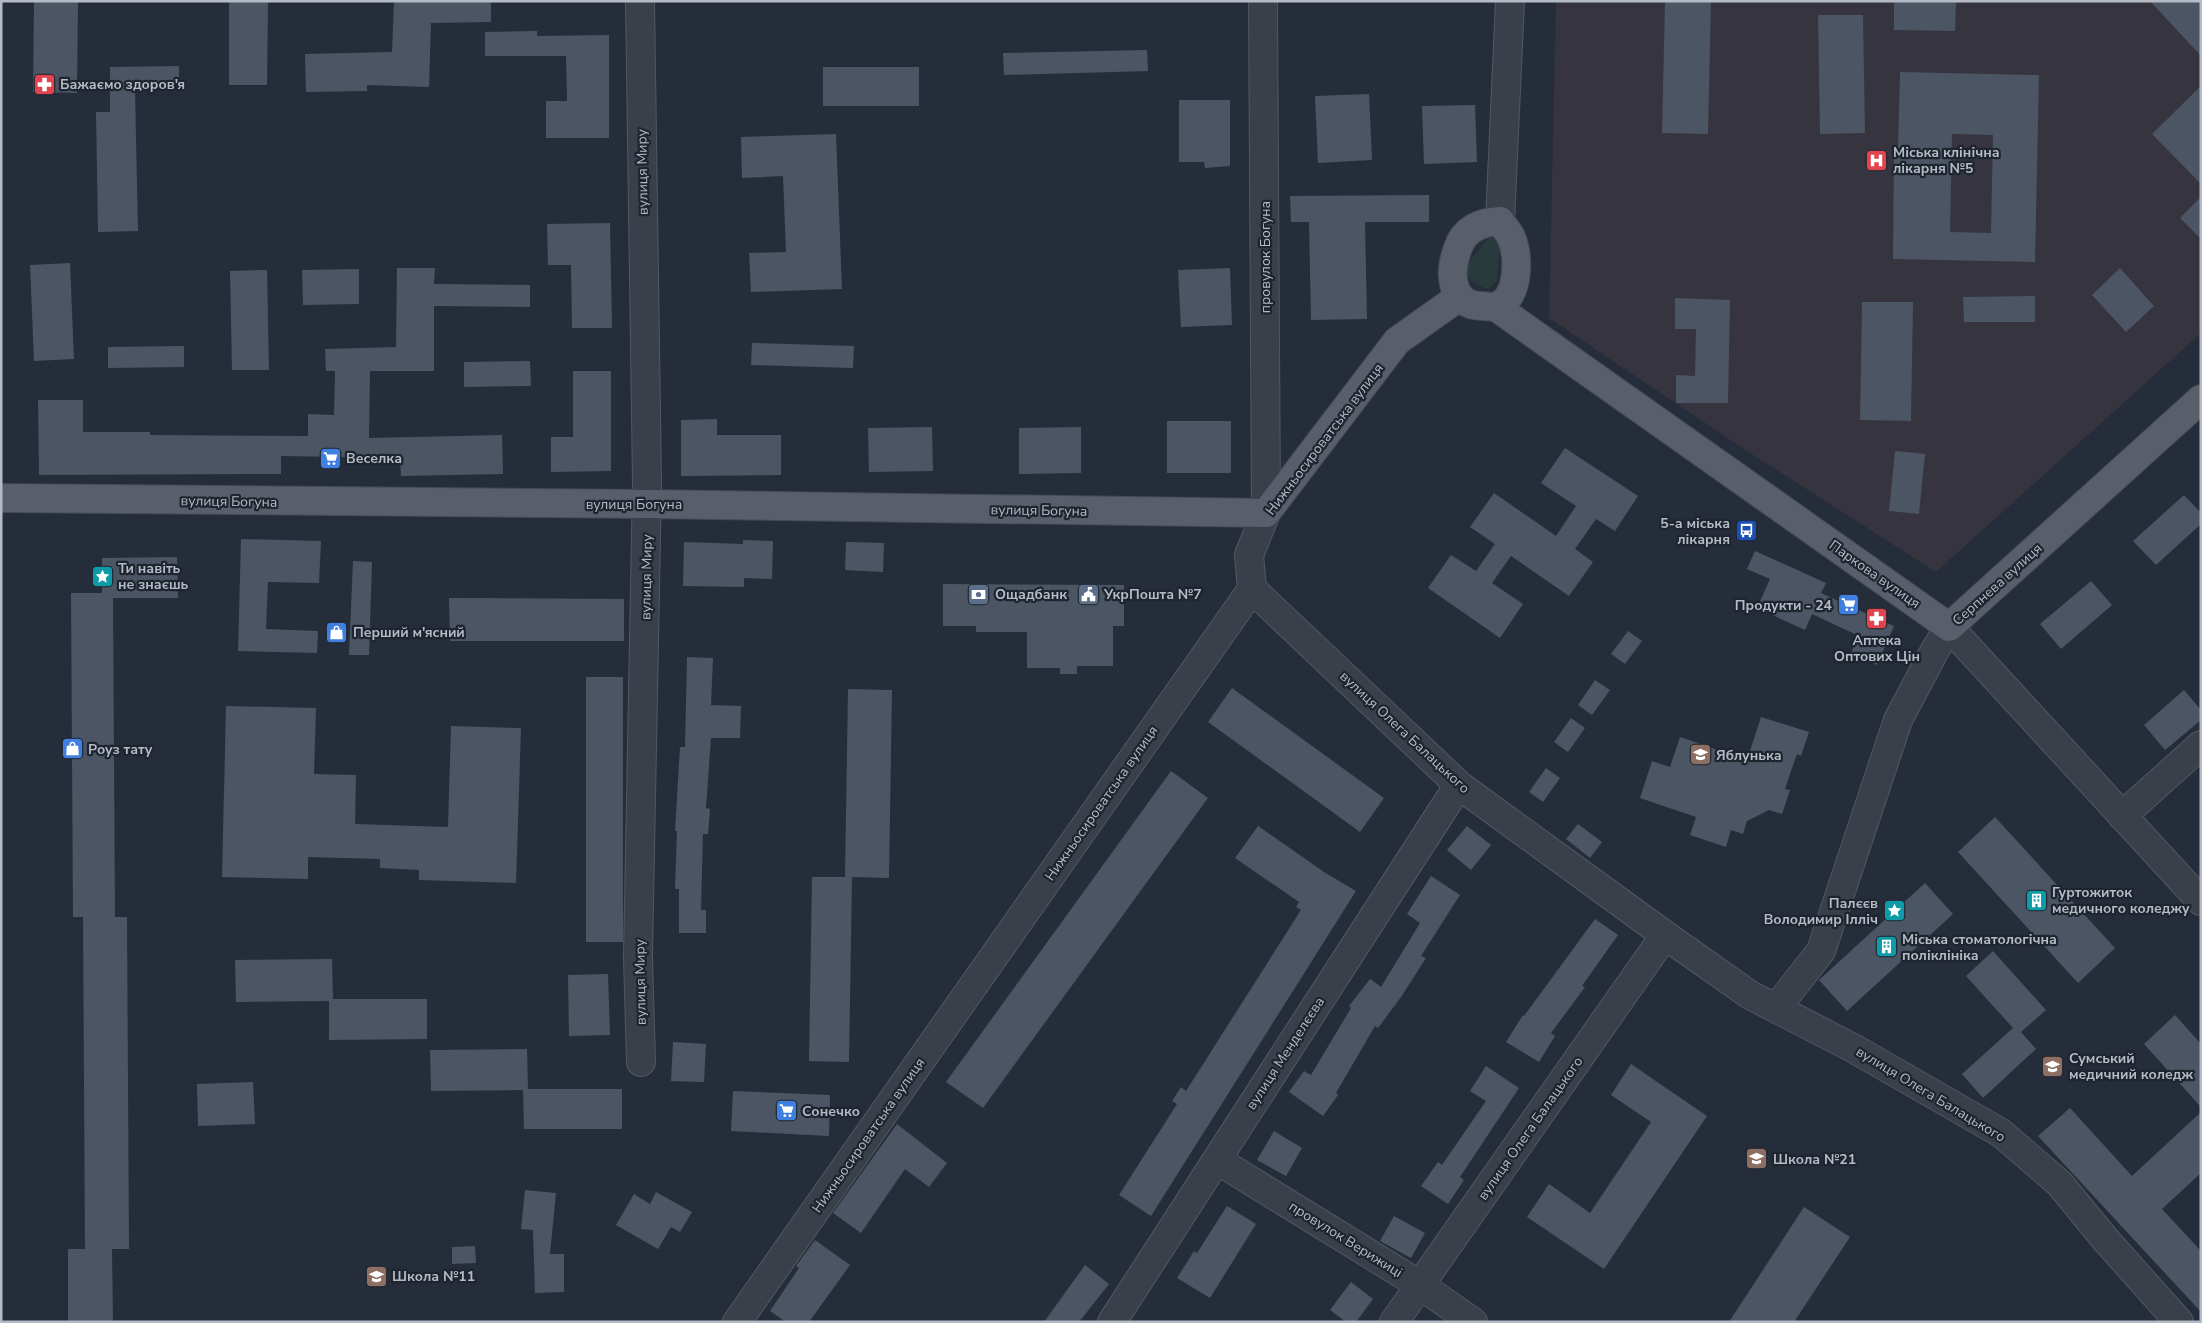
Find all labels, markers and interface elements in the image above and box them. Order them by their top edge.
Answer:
pharmacy icon: Бажаємо здоров'я [32,72,56,96]
place label: Бажаємо здоров'я [60,75,185,94]
street label: вулиця Миру [632,128,653,215]
place label: Міська клінічна лікарня №5 [1893,143,2000,178]
hospital icon: Міська клінічна лікарня №5 [1865,148,1889,172]
street label: провулок Богуна [1256,201,1275,313]
street label: Нижньосироватська вулиця [1261,360,1388,519]
supermarket icon: Веселка [318,446,342,470]
place label: Веселка [346,449,402,468]
street label: вулиця Богуна [181,491,277,512]
street label: вулиця Богуна [586,495,682,514]
street label: вулиця Богуна [991,500,1087,521]
place label: 5-а міська лікарня [1660,514,1730,549]
bus stop icon: 5-а міська лікарня [1734,519,1758,543]
street label: вулиця Миру [636,533,657,620]
street label: Паркова вулиця [1825,536,1924,613]
street label: Серпнева вулиця [1948,539,2046,630]
place label: Ти навіть не знаєшь [118,559,189,594]
place icon: Ти навіть не знаєшь [90,564,114,588]
bank icon: Ощадбанк [967,582,991,606]
public building icon: УкрПошта №7 [1076,582,1100,606]
place label: Ощадбанк [995,585,1067,604]
place label: УкрПошта №7 [1103,585,1202,604]
supermarket icon: Продукти - 24 [1836,593,1860,617]
place label: Продукти - 24 [1735,596,1833,615]
pharmacy icon: Аптека Оптових Цін [1865,606,1889,630]
shop icon: Перший м'ясний [325,620,349,644]
place label: Перший м'ясний [353,623,465,642]
place label: Аптека Оптових Цін [1834,631,1920,666]
street label: вулиця Олега Балацького [1336,667,1474,798]
street label: Нижньосироватська вулиця [1041,722,1162,885]
shop icon: Роуз тату [60,737,84,761]
place label: Роуз тату [88,740,153,759]
school or university icon: Яблунька [1688,743,1712,767]
place label: Яблунька [1716,746,1782,765]
place label: Гуртожиток медичного коледжу [2052,883,2190,918]
building icon: Гуртожиток медичного коледжу [2024,888,2048,912]
place label: Палєєв Володимир Ілліч [1764,894,1878,929]
place icon: Палєєв Володимир Ілліч [1882,899,1906,923]
place label: Міська стоматологічна поліклініка [1902,930,2057,965]
building icon: Міська стоматологічна поліклініка [1874,935,1898,959]
street label: вулиця Миру [630,938,651,1025]
street label: вулиця Менделєєва [1242,993,1329,1113]
street label: вулиця Олега Балацького [1852,1042,2009,1147]
place label: Сумський медичний коледж [2069,1049,2193,1084]
street label: вулиця Олега Балацького [1473,1053,1587,1204]
street label: Нижньосироватська вулиця [808,1054,929,1217]
school or university icon: Сумський медичний коледж [2041,1054,2065,1078]
supermarket icon: Сонечко [774,1099,798,1123]
place label: Сонечко [802,1102,860,1121]
school or university icon: Школа №21 [1745,1147,1769,1171]
place label: Школа №21 [1773,1150,1856,1169]
street label: провулок Верижиці [1285,1197,1406,1282]
school or university icon: Школа №11 [364,1264,388,1288]
place label: Школа №11 [392,1267,475,1286]

